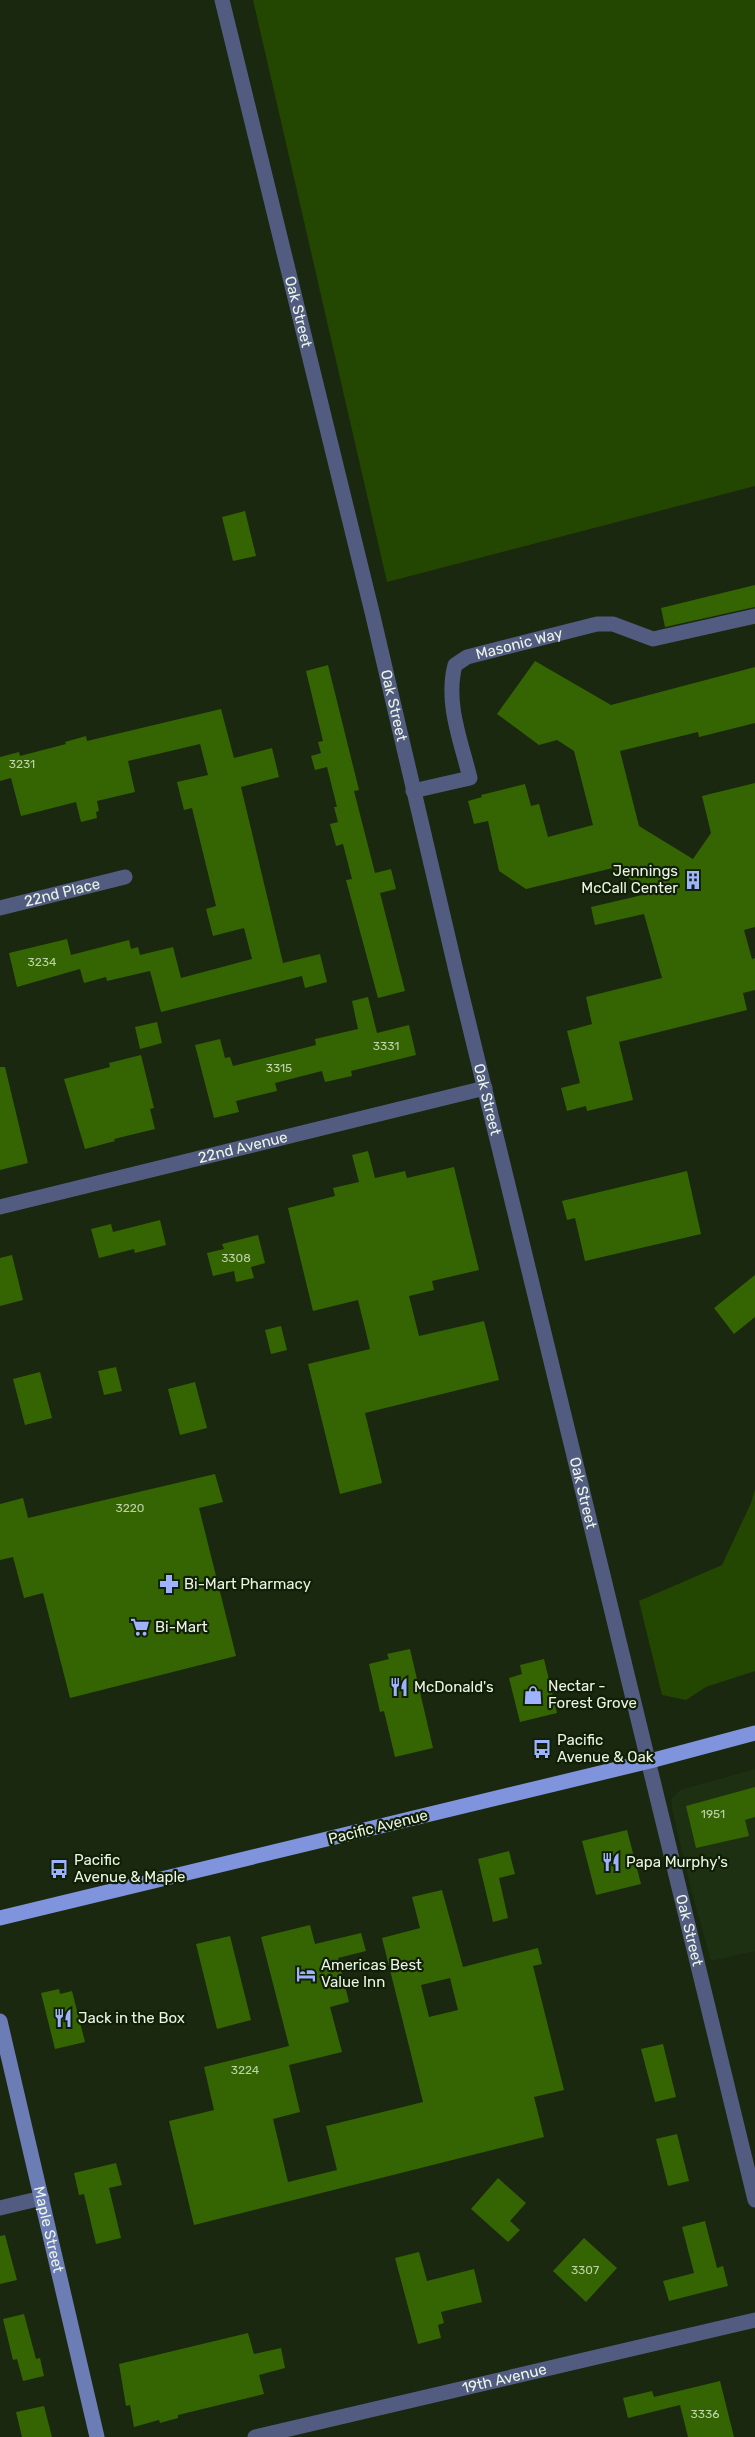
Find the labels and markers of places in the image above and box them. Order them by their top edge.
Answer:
place label: Jennings McCall Center [581,862,678,897]
building icon: Jennings McCall Center [682,869,704,891]
pharmacy icon: Bi-Mart Pharmacy [158,1573,180,1595]
place label: Bi-Mart Pharmacy [184,1575,311,1593]
supermarket icon: Bi-Mart [129,1616,151,1638]
place label: Bi-Mart [155,1618,208,1636]
restaurant icon: McDonald's [388,1676,410,1698]
place label: Nectar - Forest Grove [548,1677,637,1712]
place label: McDonald's [414,1678,494,1696]
shop icon: Nectar - Forest Grove [522,1684,544,1706]
place label: Pacific Avenue & Oak [557,1731,654,1766]
bus stop icon: Pacific Avenue & Oak [531,1738,553,1760]
place label: Pacific Avenue & Maple [74,1851,185,1886]
restaurant icon: Papa Murphy's [600,1851,622,1873]
place label: Papa Murphy's [626,1853,728,1871]
bus stop icon: Pacific Avenue & Maple [48,1858,70,1880]
place label: Americas Best Value Inn [321,1956,422,1991]
hotel icon: Americas Best Value Inn [295,1963,317,1985]
restaurant icon: Jack in the Box [52,2007,74,2029]
place label: Jack in the Box [78,2009,185,2027]

